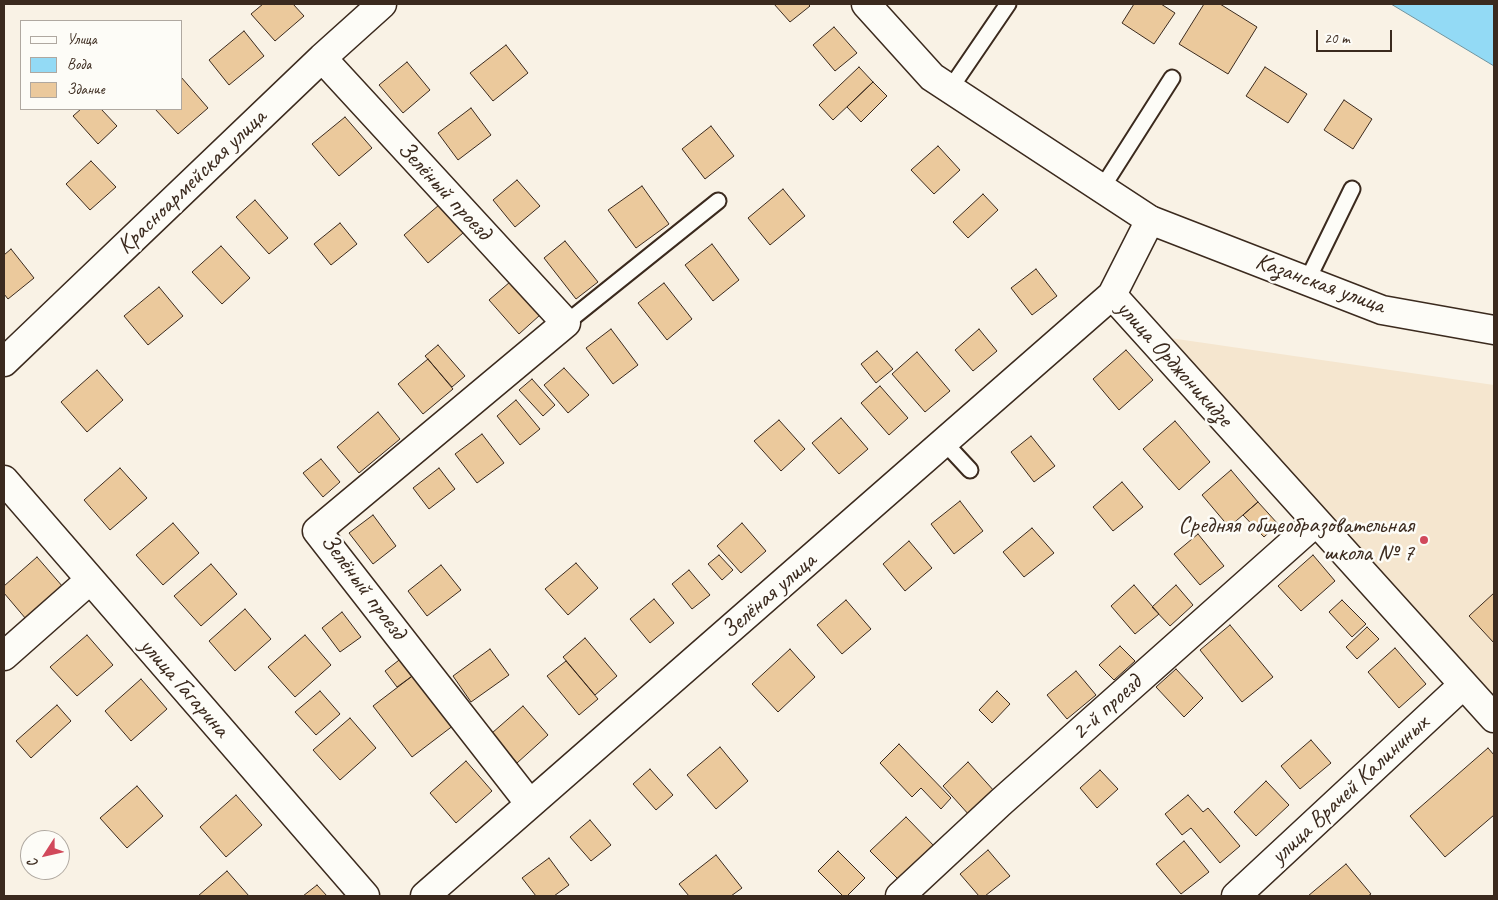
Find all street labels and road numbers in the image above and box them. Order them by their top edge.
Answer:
street label: Красноармейская улица [111,103,273,261]
street label: Зелёный проезд [391,135,497,247]
street label: Казанская улица [1251,247,1389,321]
street label: улица Орджоникидзе [1110,295,1238,433]
street label: Зелёный проезд [314,528,412,646]
street label: Зелёная улица [716,547,822,645]
street label: улица Гагарина [133,632,235,744]
street label: 2-й проезд [1066,669,1148,747]
street label: улица Врачей Калининых [1265,709,1435,871]

